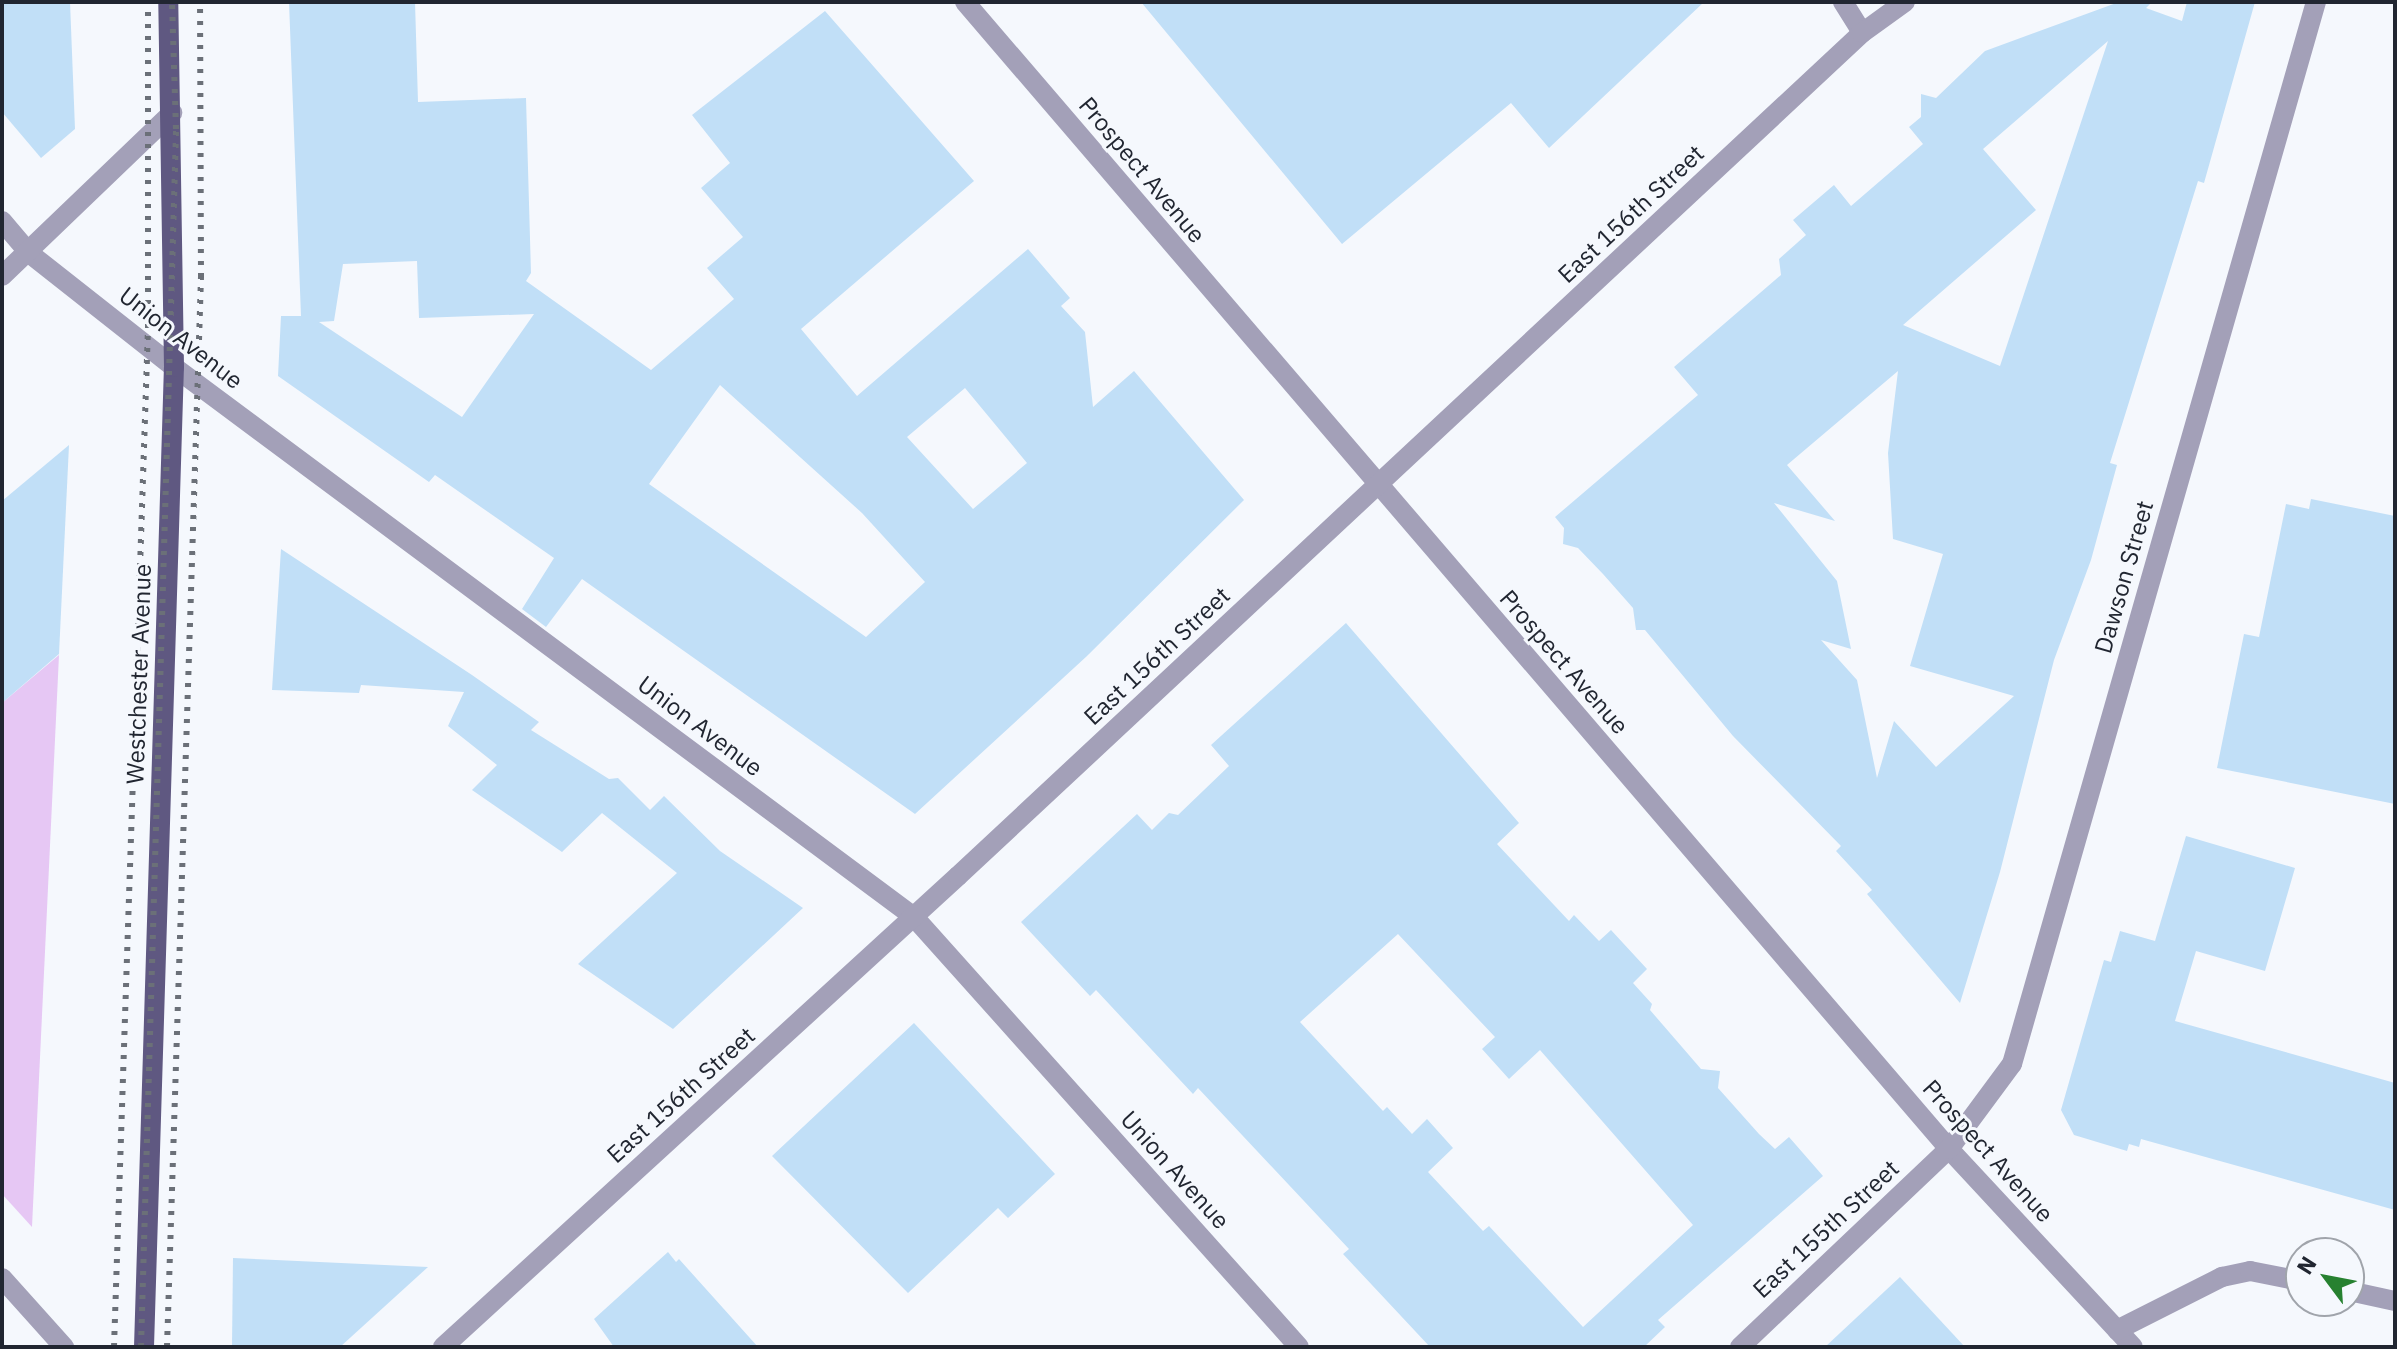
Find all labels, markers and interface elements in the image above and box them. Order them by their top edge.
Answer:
street label: Prospect Avenue [1073,91,1211,249]
street label: East 156th Street [1552,139,1710,289]
street label: Union Avenue [114,281,248,395]
street label: Dawson Street [2088,497,2160,657]
street label: Westchester Avenue [121,563,157,785]
street label: East 156th Street [1078,581,1236,731]
street label: Prospect Avenue [1494,584,1634,740]
street label: Union Avenue [632,670,768,782]
street label: East 156th Street [601,1021,761,1169]
street label: Prospect Avenue [1917,1074,2059,1228]
street label: Union Avenue [1115,1105,1235,1235]
street label: East 155th Street [1747,1154,1905,1304]
north arrow [2285,1237,2365,1317]
text: N [2289,1251,2322,1280]

